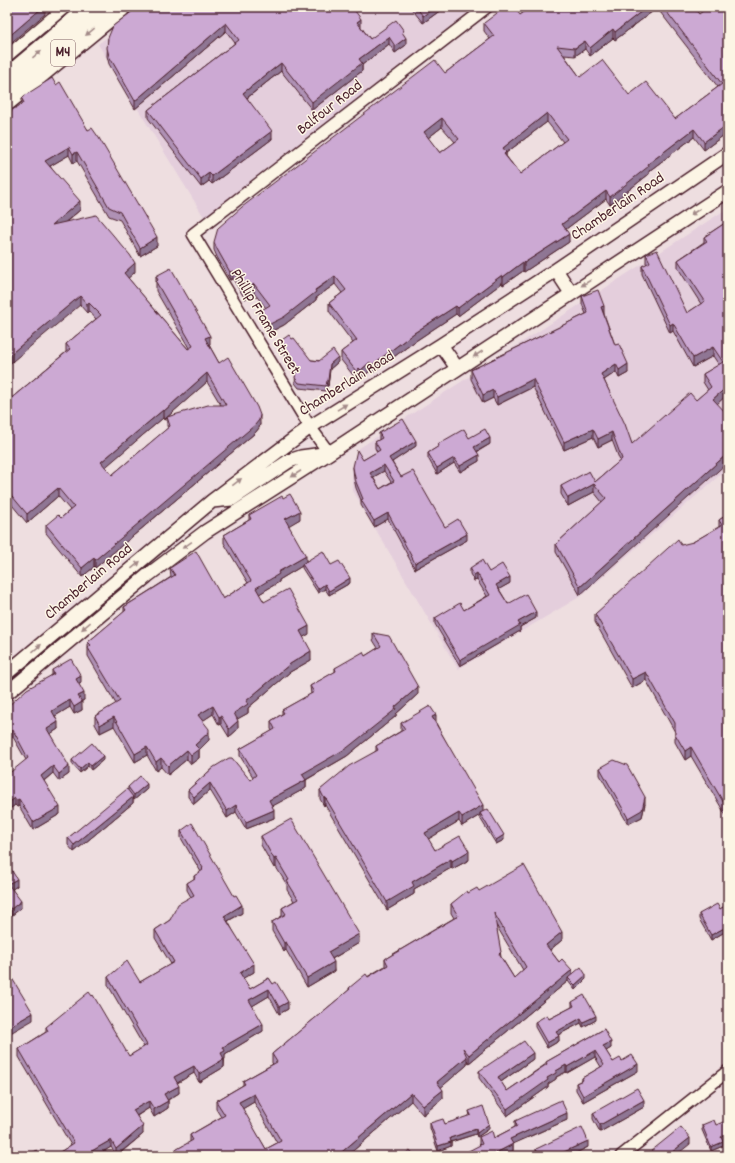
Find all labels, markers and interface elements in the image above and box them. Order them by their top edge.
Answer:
one-way arrow [84,27,95,36]
road number: M4 [51,40,75,66]
one-way arrow [31,49,42,58]
street label: Balfour Road [292,75,368,141]
street label: Chamberlain Road [566,167,670,247]
one-way arrow [690,208,701,216]
street label: Phillip Frame Street [224,265,306,380]
one-way arrow [581,279,591,287]
street label: Chamberlain Road [295,345,399,423]
one-way arrow [472,351,484,358]
one-way arrow [336,403,348,410]
one-way arrow [291,470,301,478]
one-way arrow [231,478,242,486]
street label: Chamberlain Road [40,538,138,626]
one-way arrow [182,541,192,549]
one-way arrow [131,560,142,569]
one-way arrow [81,622,91,631]
one-way arrow [31,644,42,653]

